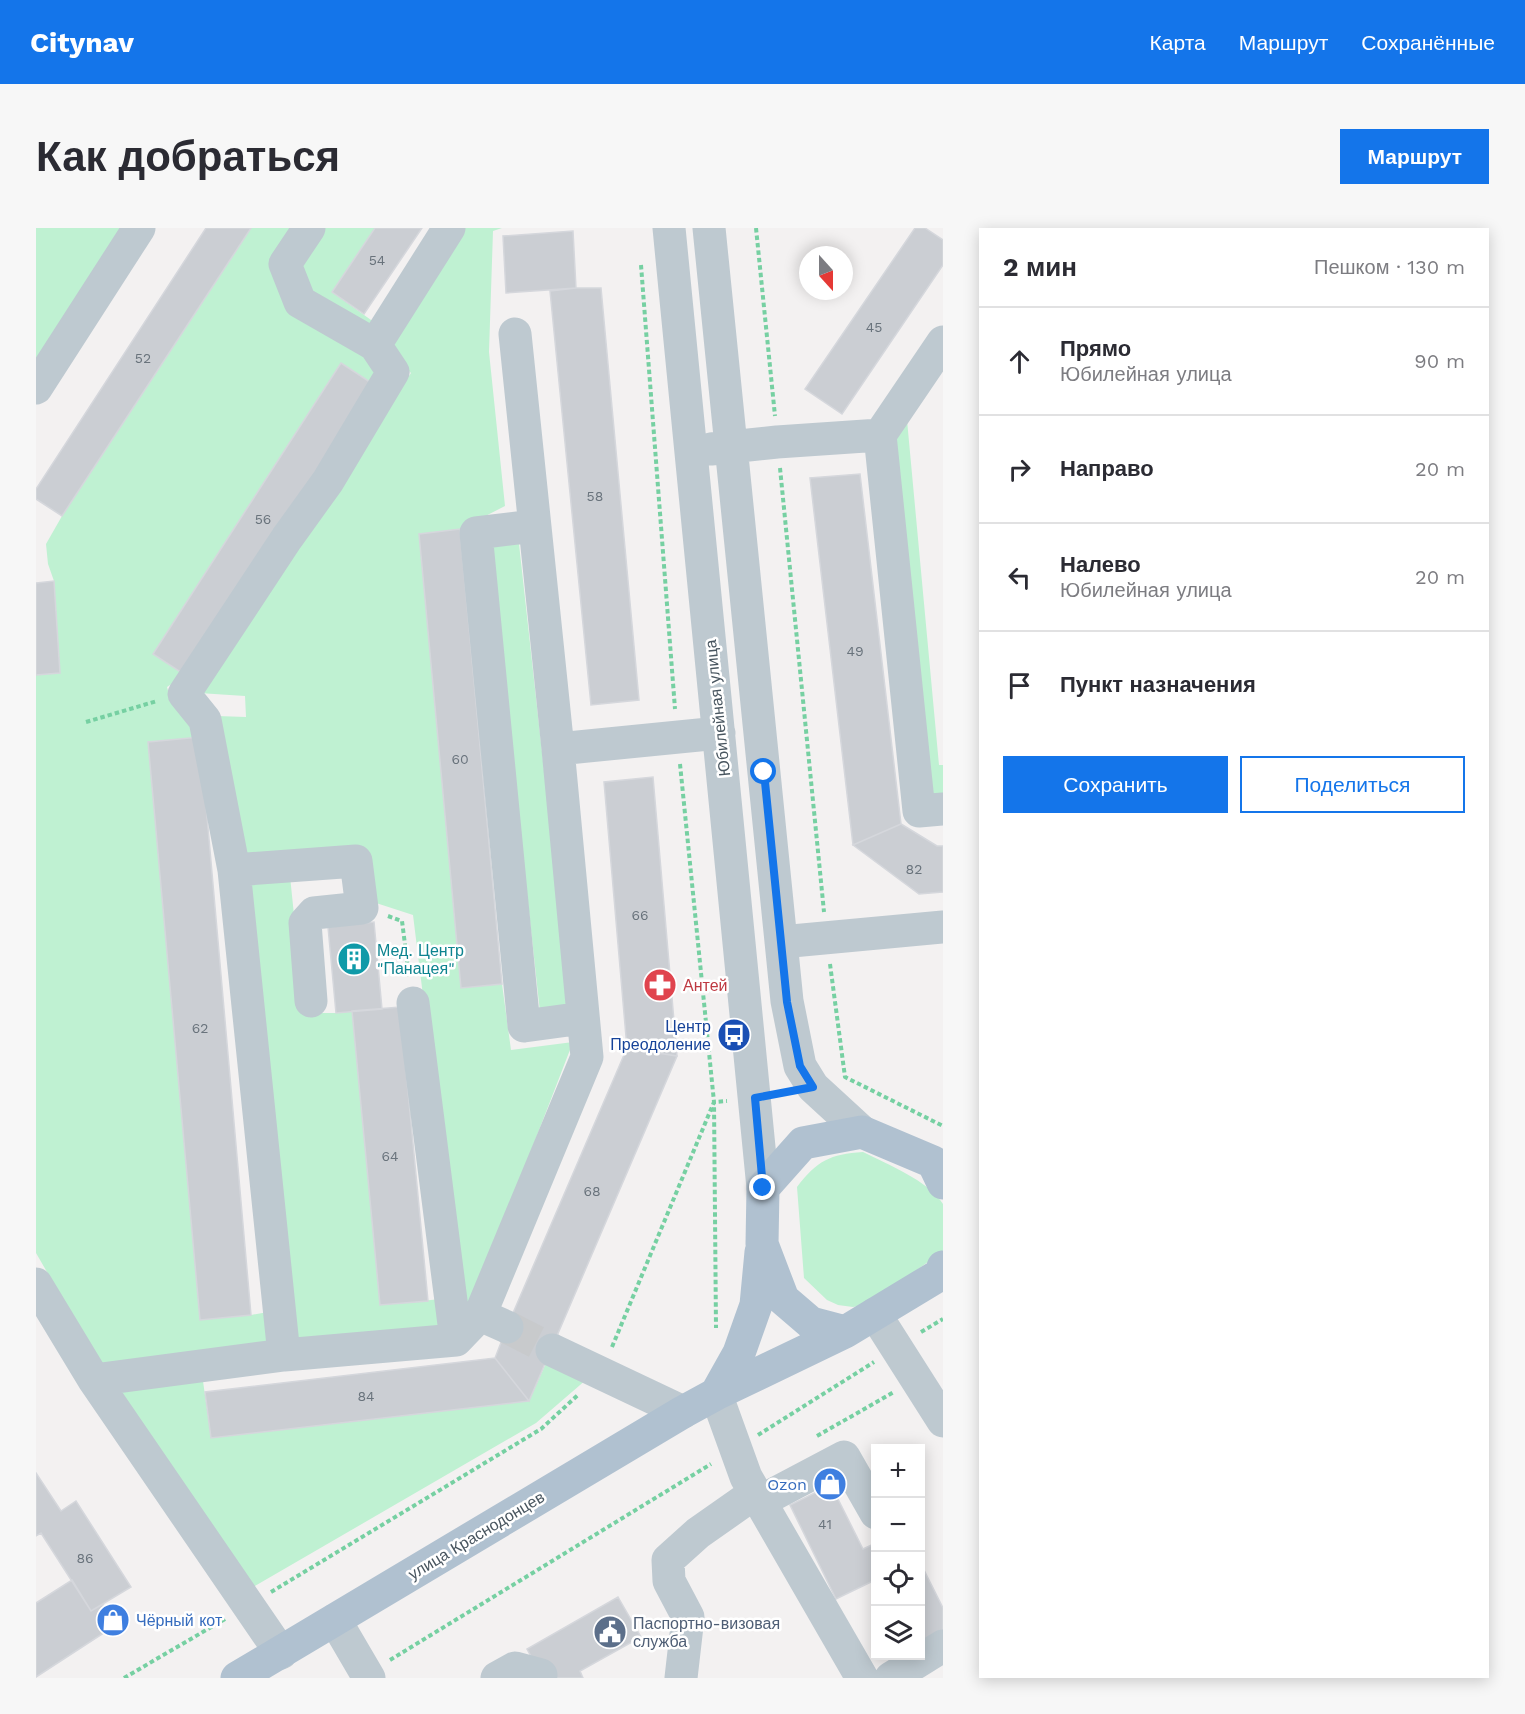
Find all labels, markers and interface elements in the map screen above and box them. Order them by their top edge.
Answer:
text: Citynav [30,26,134,59]
text: Карта [1150,30,1206,55]
text: Маршрут [1239,30,1328,55]
text: Сохранённые [1361,30,1495,55]
button: Маршрут [1340,129,1489,184]
text: Как добраться [36,132,340,181]
north arrow [799,246,853,300]
house number: 54 [369,252,385,268]
text: 2 мин [1003,252,1077,282]
text: Пешком · 130 m [1314,255,1465,279]
house number: 45 [866,319,882,335]
text: Прямо [1060,336,1131,361]
icon: ahead [1003,345,1036,378]
text: 90 m [1414,349,1465,373]
house number: 52 [135,350,151,366]
text: Юбилейная улица [1060,362,1232,386]
icon: right [1003,453,1036,486]
text: Направо [1060,456,1154,481]
text: 20 m [1415,457,1465,481]
house number: 58 [587,488,603,504]
house number: 56 [255,511,271,527]
text: Налево [1060,552,1141,577]
icon: left [1003,561,1036,594]
text: 20 m [1415,565,1465,589]
text: Юбилейная улица [1060,578,1232,602]
street label: Юбилейная улица [701,639,734,777]
house number: 49 [846,643,864,659]
icon: arrive [1003,669,1036,702]
text: Пункт назначения [1060,672,1256,697]
house number: 60 [451,751,469,767]
button: Сохранить [1003,756,1228,813]
button: Поделиться [1240,756,1465,813]
route start [750,758,776,784]
house number: 82 [906,861,922,877]
house number: 66 [631,907,649,923]
building icon: Мед. Центр "Панацея" [336,941,372,977]
place label: Мед. Центр "Панацея" [377,941,464,978]
pharmacy icon: Антей [642,967,678,1003]
place label: Антей [683,976,728,995]
place label: Центр Преодоление [610,1017,711,1054]
bus stop icon: Центр Преодоление [716,1017,752,1053]
house number: 62 [192,1020,208,1036]
house number: 64 [381,1148,399,1164]
route end [749,1174,775,1200]
house number: 68 [583,1183,601,1199]
house number: 84 [357,1388,375,1404]
map controls [871,1444,925,1660]
button: + [871,1444,925,1498]
shop icon: Ozon [812,1466,848,1502]
place label: Ozon [767,1475,807,1494]
street label: улица Краснодонцев [405,1487,548,1584]
button: − [871,1498,925,1552]
house number: 41 [818,1516,832,1532]
house number: 86 [76,1550,94,1566]
button: locate [871,1552,925,1606]
shop icon: Чёрный кот [95,1602,131,1638]
button: layers [871,1606,925,1660]
place label: Чёрный кот [136,1611,223,1630]
public building icon: Паспортно-визовая служба [592,1614,628,1650]
place label: Паспортно-визовая служба [633,1614,780,1651]

